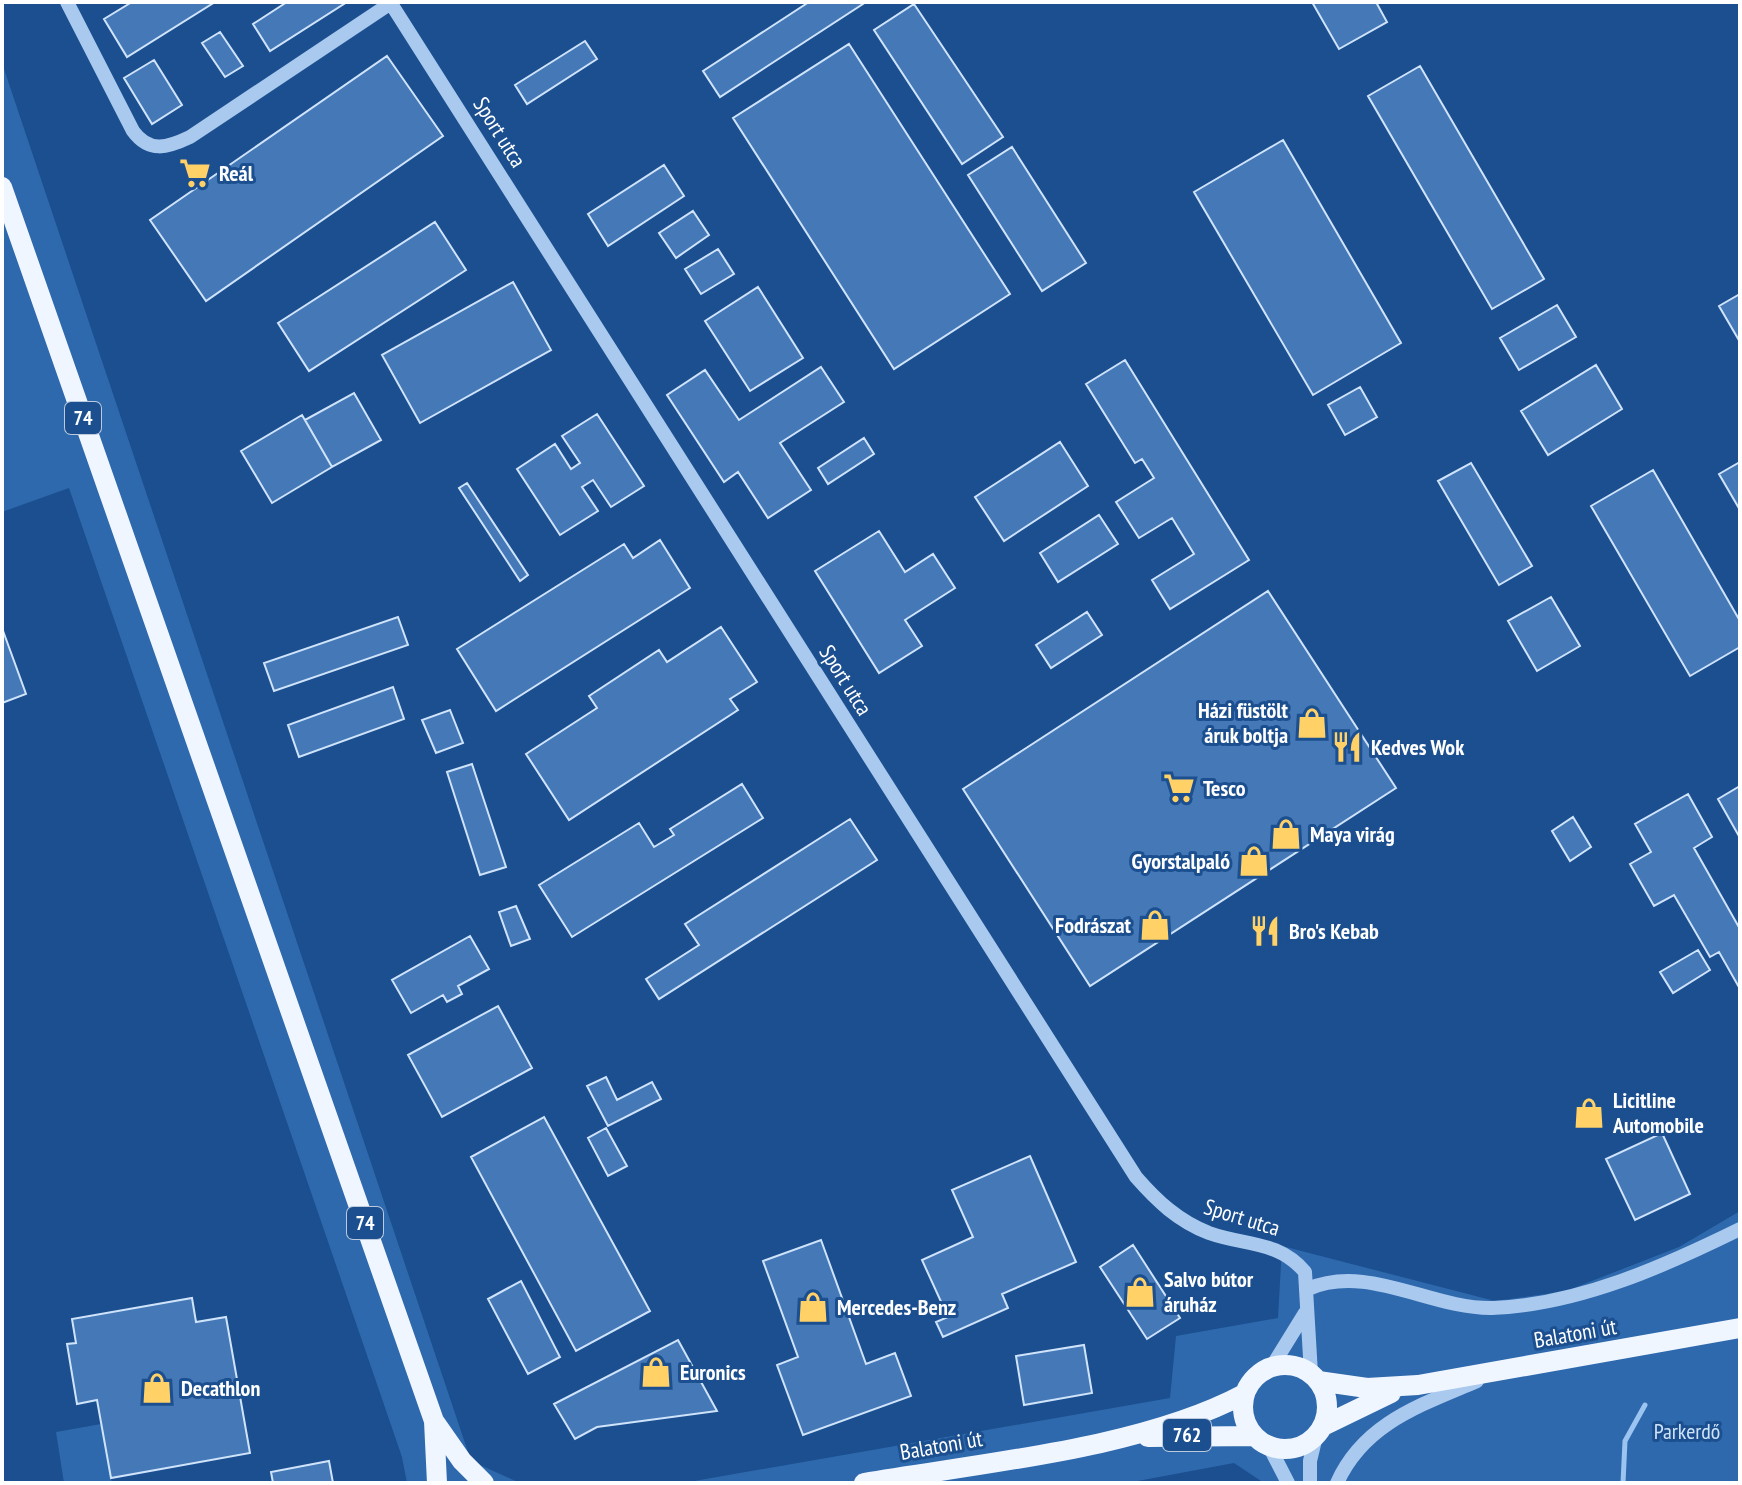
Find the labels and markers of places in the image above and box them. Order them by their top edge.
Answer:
supermarket icon: Reál [178,156,212,190]
place label: Reál [219,159,254,187]
place label: Házi füstölt áruk boltja [1198,696,1289,749]
shop icon: Házi füstölt áruk boltja [1295,706,1329,740]
restaurant icon: Kedves Wok [1330,730,1364,764]
place label: Kedves Wok [1371,733,1465,761]
supermarket icon: Tesco [1162,771,1196,805]
place label: Tesco [1203,774,1246,802]
shop icon: Maya virág [1269,817,1303,851]
place label: Maya virág [1310,820,1395,848]
shop icon: Gyorstalpaló [1237,844,1271,878]
place label: Gyorstalpaló [1131,847,1230,875]
shop icon: Fodrászat [1138,908,1172,942]
place label: Fodrászat [1055,911,1132,939]
restaurant icon: Bro's Kebab [1248,914,1282,948]
place label: Bro's Kebab [1289,917,1379,945]
place label: Licitline Automobile [1612,1086,1704,1139]
shop icon: Licitline Automobile [1572,1096,1606,1130]
place label: Salvo bútor áruház [1164,1265,1254,1318]
shop icon: Salvo bútor áruház [1123,1275,1157,1309]
shop icon: Mercedes-Benz [796,1290,830,1324]
place label: Mercedes-Benz [837,1293,956,1321]
shop icon: Euronics [639,1355,673,1389]
place label: Euronics [680,1358,746,1386]
shop icon: Decathlon [140,1371,174,1405]
place label: Decathlon [181,1374,260,1402]

